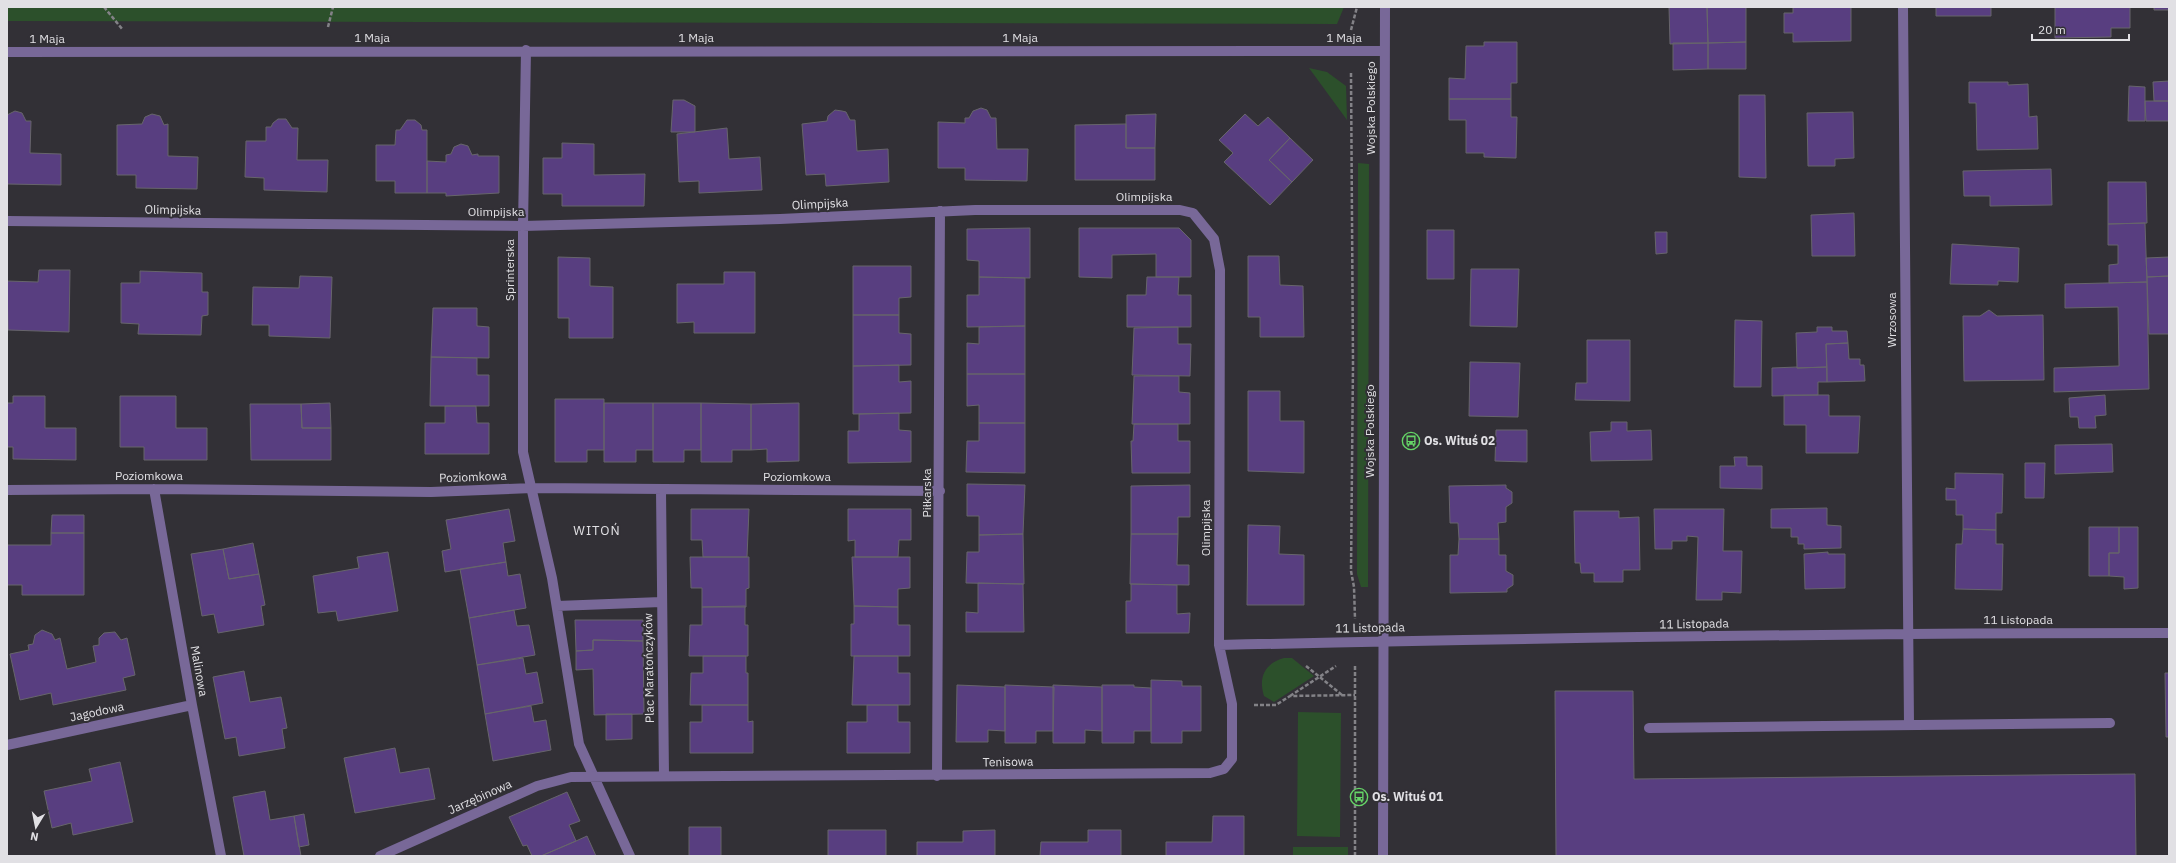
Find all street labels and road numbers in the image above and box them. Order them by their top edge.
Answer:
street label: 1 Maja [354,30,390,45]
street label: 1 Maja [678,30,714,45]
street label: 1 Maja [1002,30,1038,45]
street label: 1 Maja [1326,30,1362,45]
street label: 1 Maja [29,31,65,46]
street label: Wojska Polskiego [1363,61,1378,155]
street label: Olimpijska [1116,189,1173,204]
street label: Olimpijska [791,194,849,212]
street label: Olimpijska [145,202,202,218]
street label: Olimpijska [468,204,525,219]
street label: Sprinterska [502,238,517,301]
street label: Wrzosowa [1884,292,1899,348]
street label: Wojska Polskiego [1362,384,1377,478]
street label: Poziomkowa [115,468,183,483]
street label: Poziomkowa [439,468,508,485]
street label: Piłkarska [919,468,934,518]
street label: Poziomkowa [763,469,831,484]
street label: Olimpijska [1198,499,1213,556]
street label: 11 Listopada [1983,612,2053,627]
street label: Plac Maratończyków [640,613,657,723]
street label: 11 Listopada [1659,615,1730,632]
street label: 11 Listopada [1335,619,1406,636]
street label: Malinowa [188,644,211,698]
street label: Jagodowa [69,698,126,725]
street label: Tenisowa [983,754,1034,769]
street label: Jarzębinowa [446,776,514,817]

